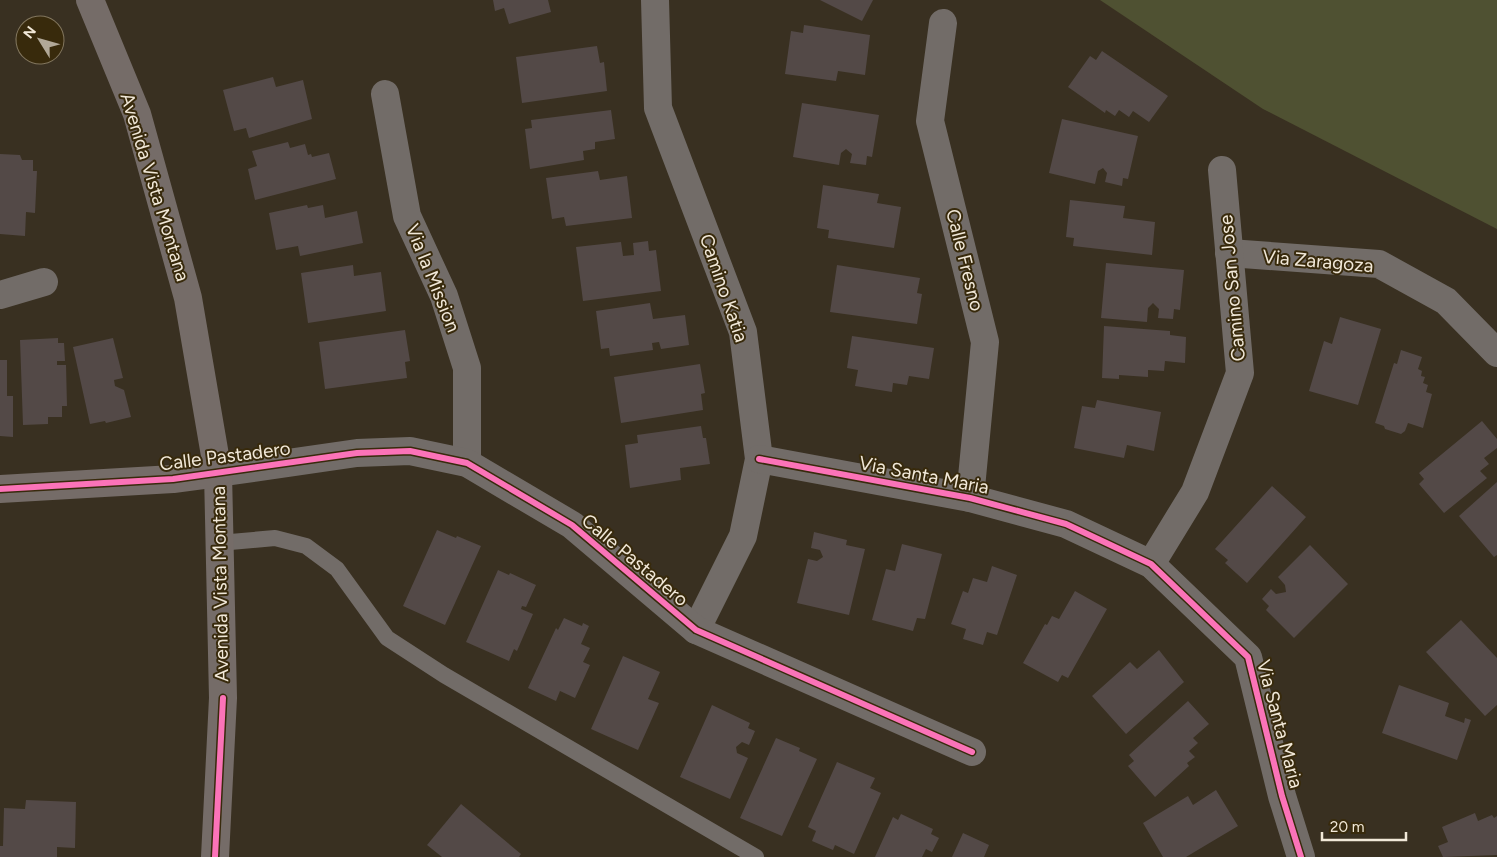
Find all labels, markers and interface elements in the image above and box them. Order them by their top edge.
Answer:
north arrow [15,15,65,65]
text: N [20,23,40,42]
street label: Avenida Vista Montana [115,90,195,284]
street label: Calle Fresno [941,207,989,313]
street label: Camino San Jose [1214,214,1250,362]
street label: Via la Mission [401,220,465,336]
street label: Camino Katia [695,231,753,345]
street label: Via Zaragoza [1262,245,1374,277]
street label: Calle Pastadero [158,437,292,475]
street label: Via Santa Maria [857,451,991,499]
street label: Avenida Vista Montana [207,486,233,682]
street label: Calle Pastadero [577,509,693,611]
street label: Via Santa Maria [1252,657,1308,791]
scale bar [1322,810,1406,842]
text: 20 m [1330,818,1364,836]

